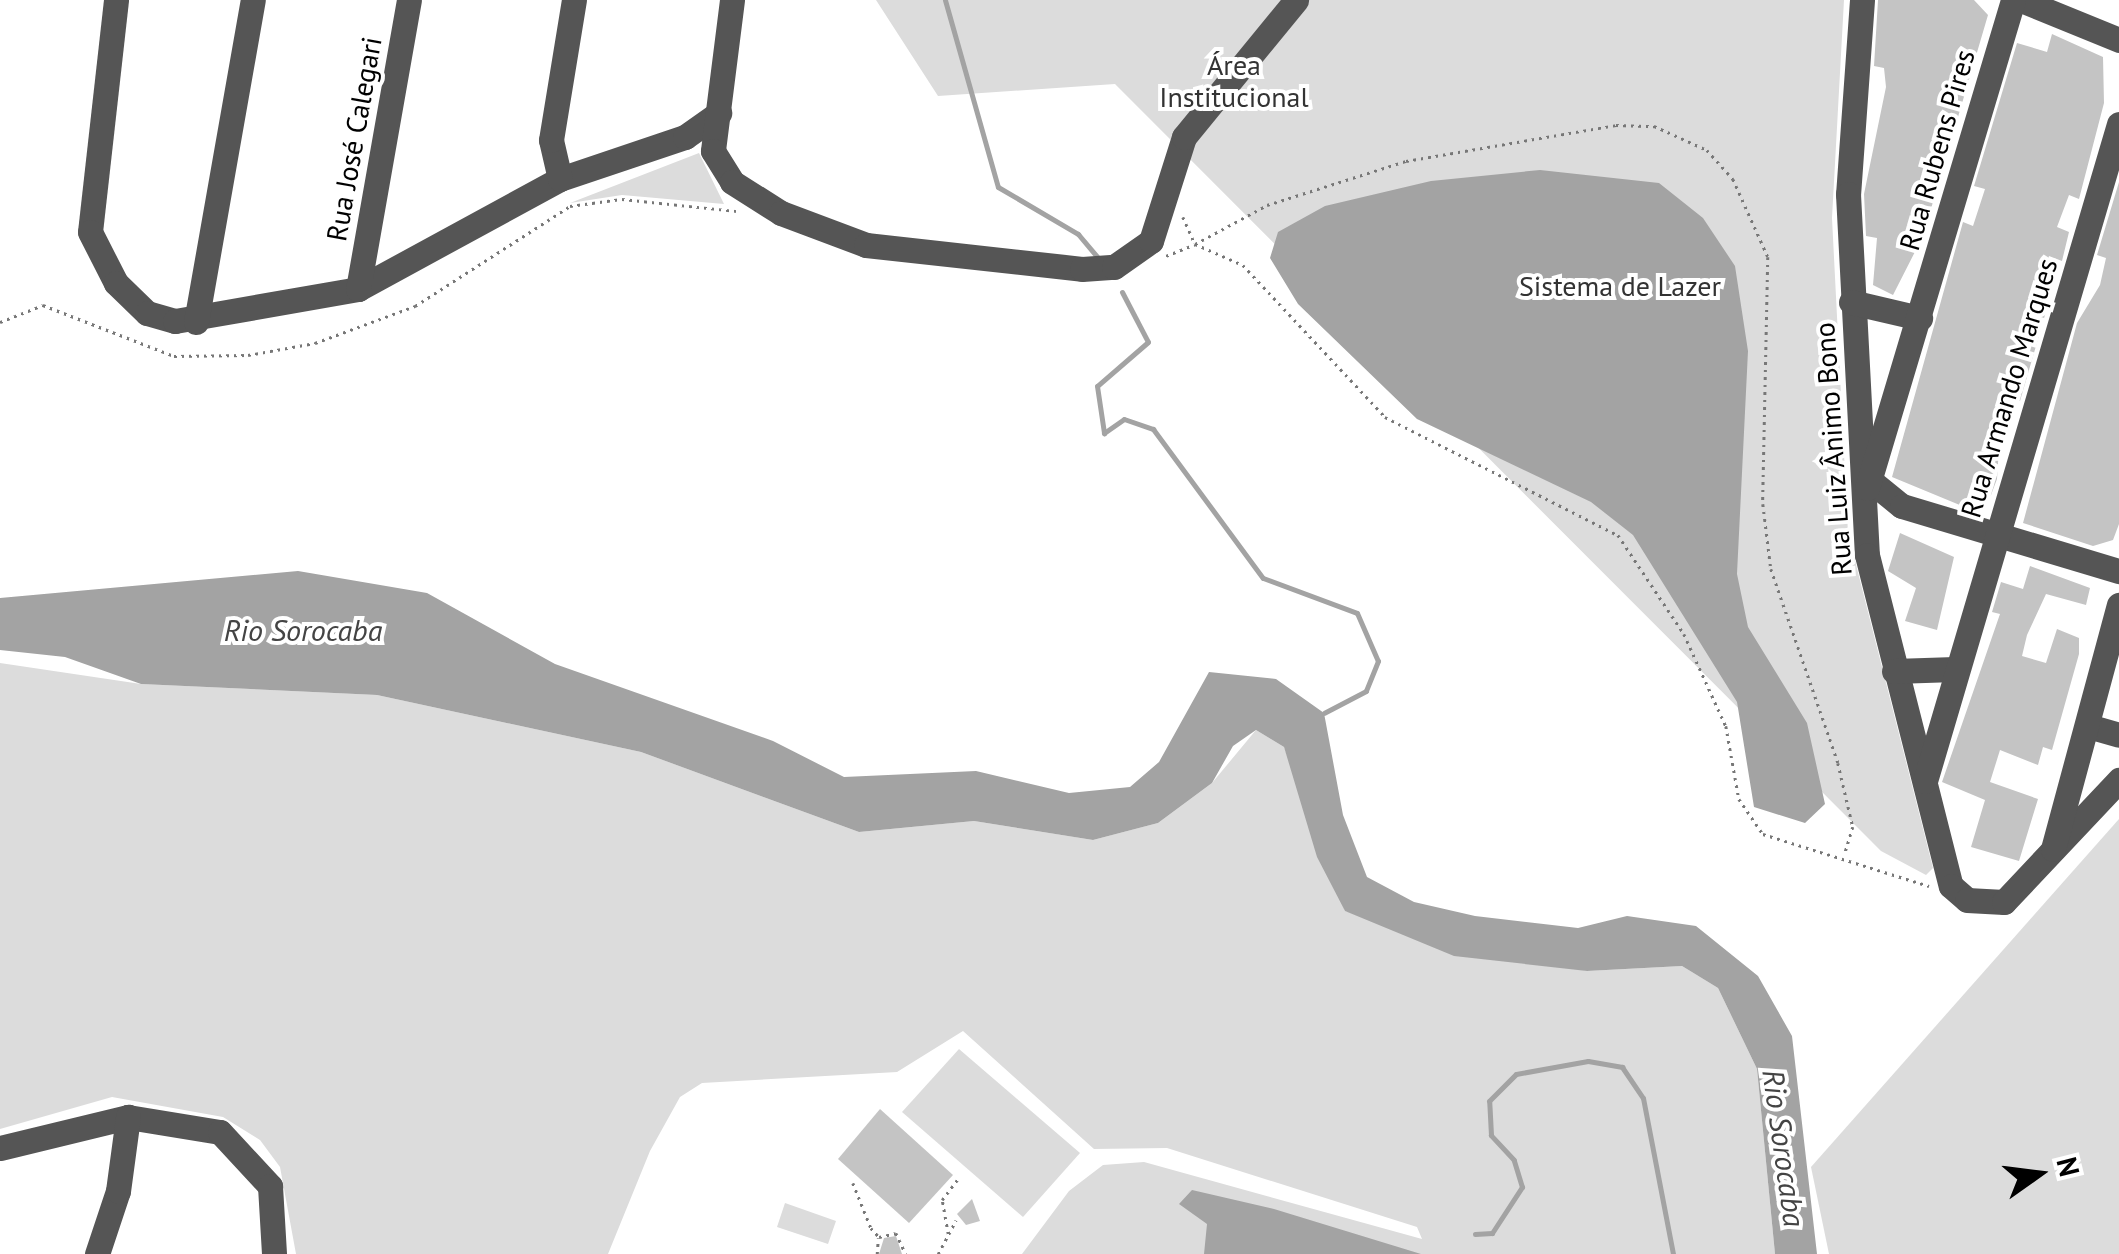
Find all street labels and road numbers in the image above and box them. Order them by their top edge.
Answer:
street label: Rua José Calegari [319,34,389,244]
street label: Rua Rubens Pires [1892,46,1982,254]
street label: Rua Armando Marques [1953,254,2065,522]
street label: Rua Luiz Ânimo Bono [1807,320,1859,578]

